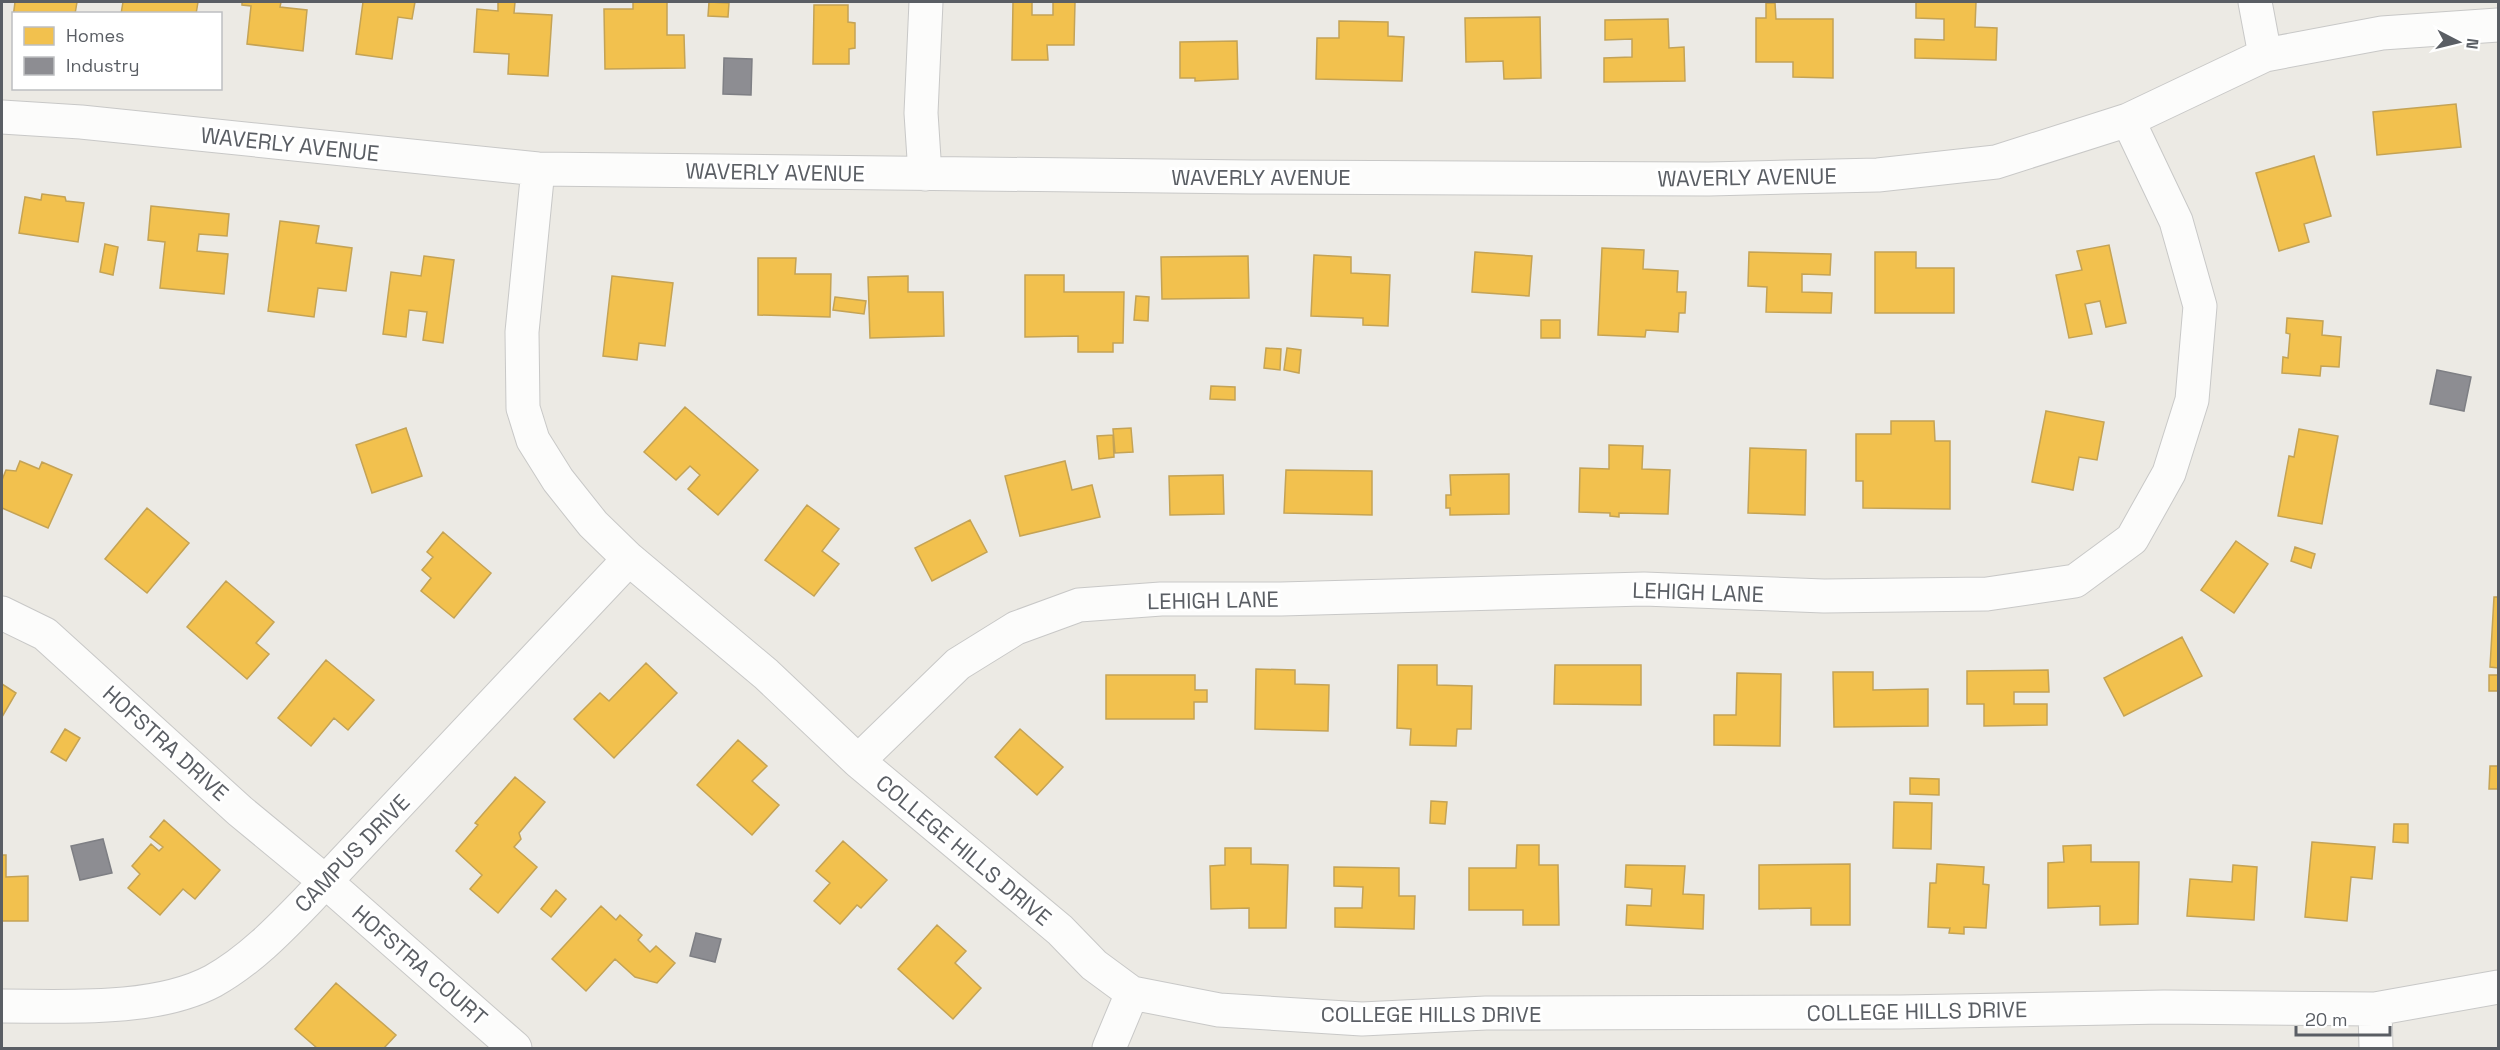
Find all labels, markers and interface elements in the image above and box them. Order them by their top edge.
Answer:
legend [12,12,222,90]
north arrow [2428,12,2488,72]
text: Homes [66,24,125,47]
text: N [2461,37,2483,50]
text: Industry [66,54,139,77]
street label: WAVERLY AVENUE [199,121,381,167]
street label: WAVERLY AVENUE [685,156,865,188]
street label: WAVERLY AVENUE [1657,161,1837,193]
street label: WAVERLY AVENUE [1171,163,1351,191]
street label: LEHIGH LANE [1632,576,1764,608]
street label: LEHIGH LANE [1147,585,1279,615]
street label: HOFSTRA DRIVE [97,679,235,807]
street label: COLLEGE HILLS DRIVE [870,768,1058,932]
street label: CAMPUS DRIVE [289,788,415,918]
street label: HOFSTRA COURT [347,899,493,1031]
street label: COLLEGE HILLS DRIVE [1806,995,2028,1027]
scale bar [2296,999,2390,1037]
street label: COLLEGE HILLS DRIVE [1321,1000,1541,1028]
text: 20 m [2305,1008,2348,1031]

